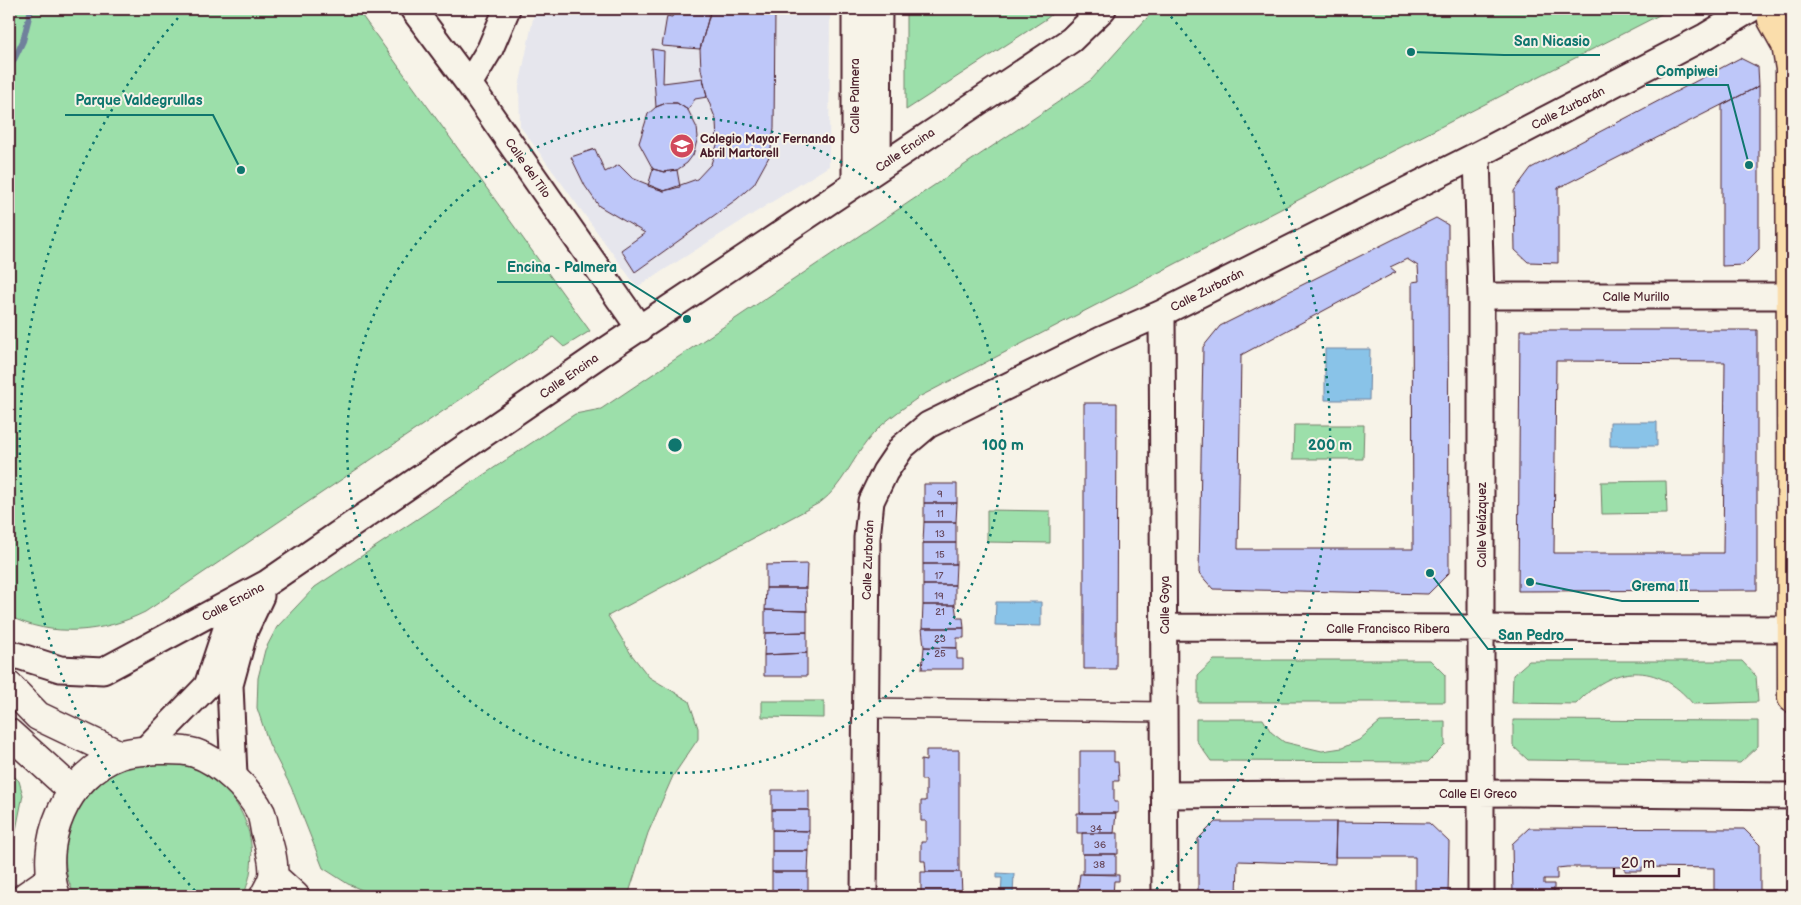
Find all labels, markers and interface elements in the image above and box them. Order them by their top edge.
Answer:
callout: San Nicasio [1504,26,1600,55]
text: San Nicasio [1514,33,1590,50]
callout: Compiwei [1646,56,1728,85]
street label: Calle Palmera [848,58,863,134]
text: Compiwei [1656,63,1718,80]
street label: Calle Zurbarán [1529,83,1608,133]
callout: Parque Valdegrullas [65,86,213,115]
text: Parque Valdegrullas [75,92,203,109]
street label: Calle Encina [873,125,938,176]
place label: Colegio Mayor Fernando Abril Martorell [699,132,835,161]
school or university icon: Colegio Mayor Fernando Abril Martorell [669,133,695,159]
street label: Calle del Tilo [502,136,554,201]
callout: Encina - Palmera [497,253,628,282]
text: Encina - Palmera [507,259,617,276]
street label: Calle Zurbarán [1168,265,1247,315]
street label: Calle Murillo [1602,290,1670,305]
street label: Calle Encina [537,351,602,402]
centre of rings [666,436,684,454]
text: 100 m [982,436,1024,455]
text: 200 m [1308,436,1352,455]
street label: Calle Velázquez [1475,482,1490,568]
house number: 9 [937,488,943,500]
house number: 11 [936,508,944,520]
street label: Calle Zurbarán [860,519,877,600]
house number: 13 [935,528,945,540]
house number: 15 [935,549,945,561]
house number: 17 [935,570,943,582]
callout: Grema II [1622,572,1699,601]
street label: Calle Goya [1158,576,1173,634]
text: Grema II [1632,578,1689,595]
street label: Calle Encina [200,580,267,625]
house number: 19 [934,590,944,602]
house number: 21 [935,606,945,618]
callout: San Pedro [1488,620,1573,649]
street label: Calle Francisco Ribera [1326,622,1450,637]
text: San Pedro [1498,627,1564,644]
house number: 23 [934,633,946,645]
house number: 25 [934,648,946,660]
street label: Calle El Greco [1439,787,1517,802]
house number: 34 [1090,823,1102,835]
house number: 36 [1094,839,1106,851]
scale bar [1614,845,1678,877]
text: 20 m [1621,854,1655,873]
house number: 38 [1093,859,1105,871]

